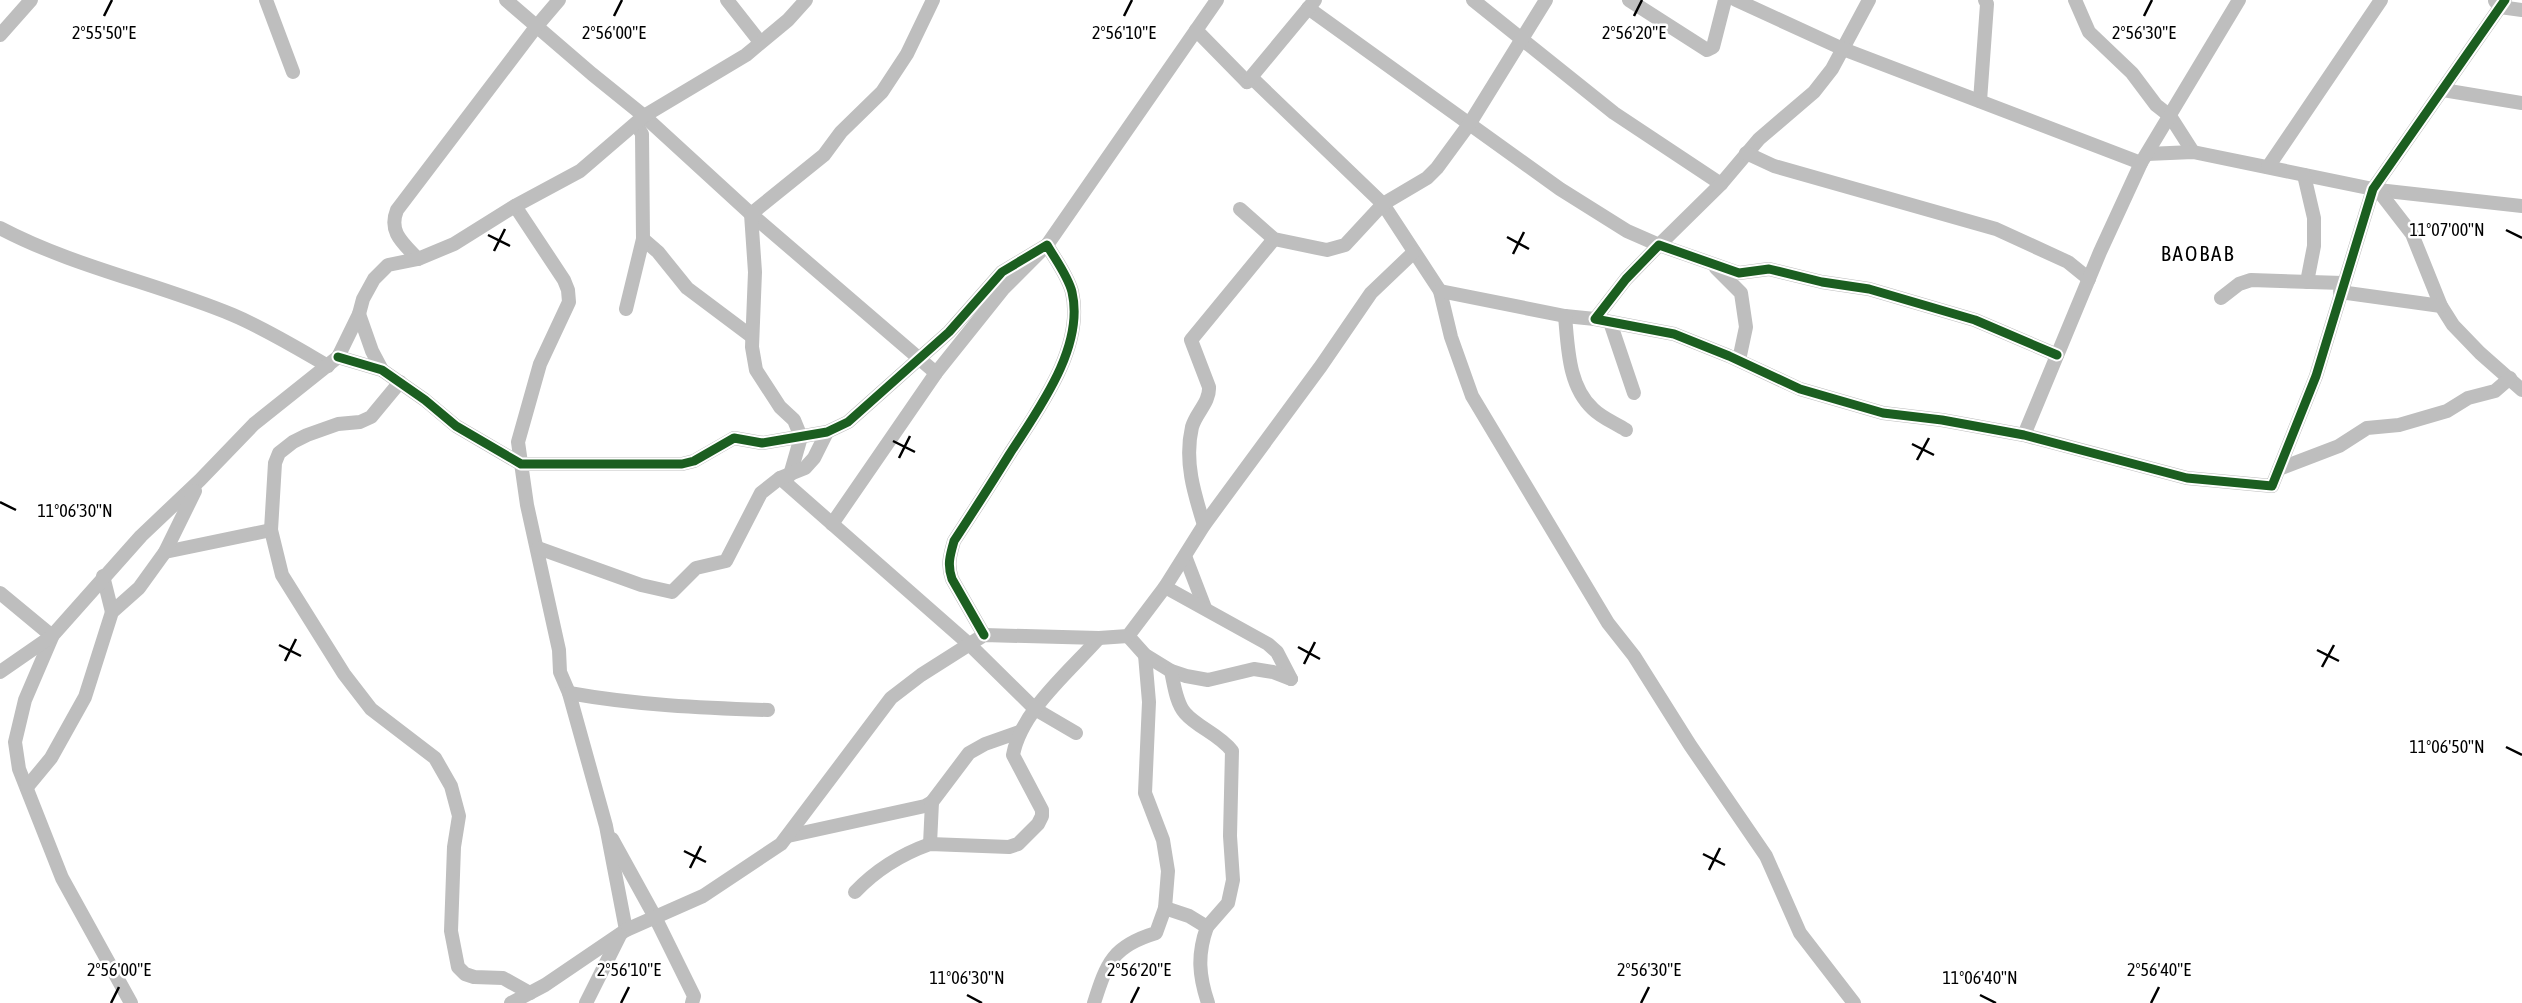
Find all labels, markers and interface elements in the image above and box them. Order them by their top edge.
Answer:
text: 2°55'50"E [72,22,136,43]
text: 2°56'00"E [582,22,646,43]
text: 2°56'10"E [1092,22,1156,43]
text: 2°56'20"E [1602,22,1666,43]
text: 2°56'30"E [2112,22,2176,43]
text: 11°07'00"N [2409,219,2485,240]
district label: BAOBAB [2161,241,2235,265]
text: 11°06'30"N [37,500,113,521]
text: 11°06'50"N [2409,736,2485,757]
text: 2°56'00"E [87,959,151,980]
text: 2°56'10"E [597,959,661,980]
text: 2°56'20"E [1107,959,1171,980]
text: 2°56'30"E [1617,959,1681,980]
text: 2°56'40"E [2127,959,2191,980]
text: 11°06'30"N [929,967,1005,988]
text: 11°06'40"N [1942,967,2018,988]

